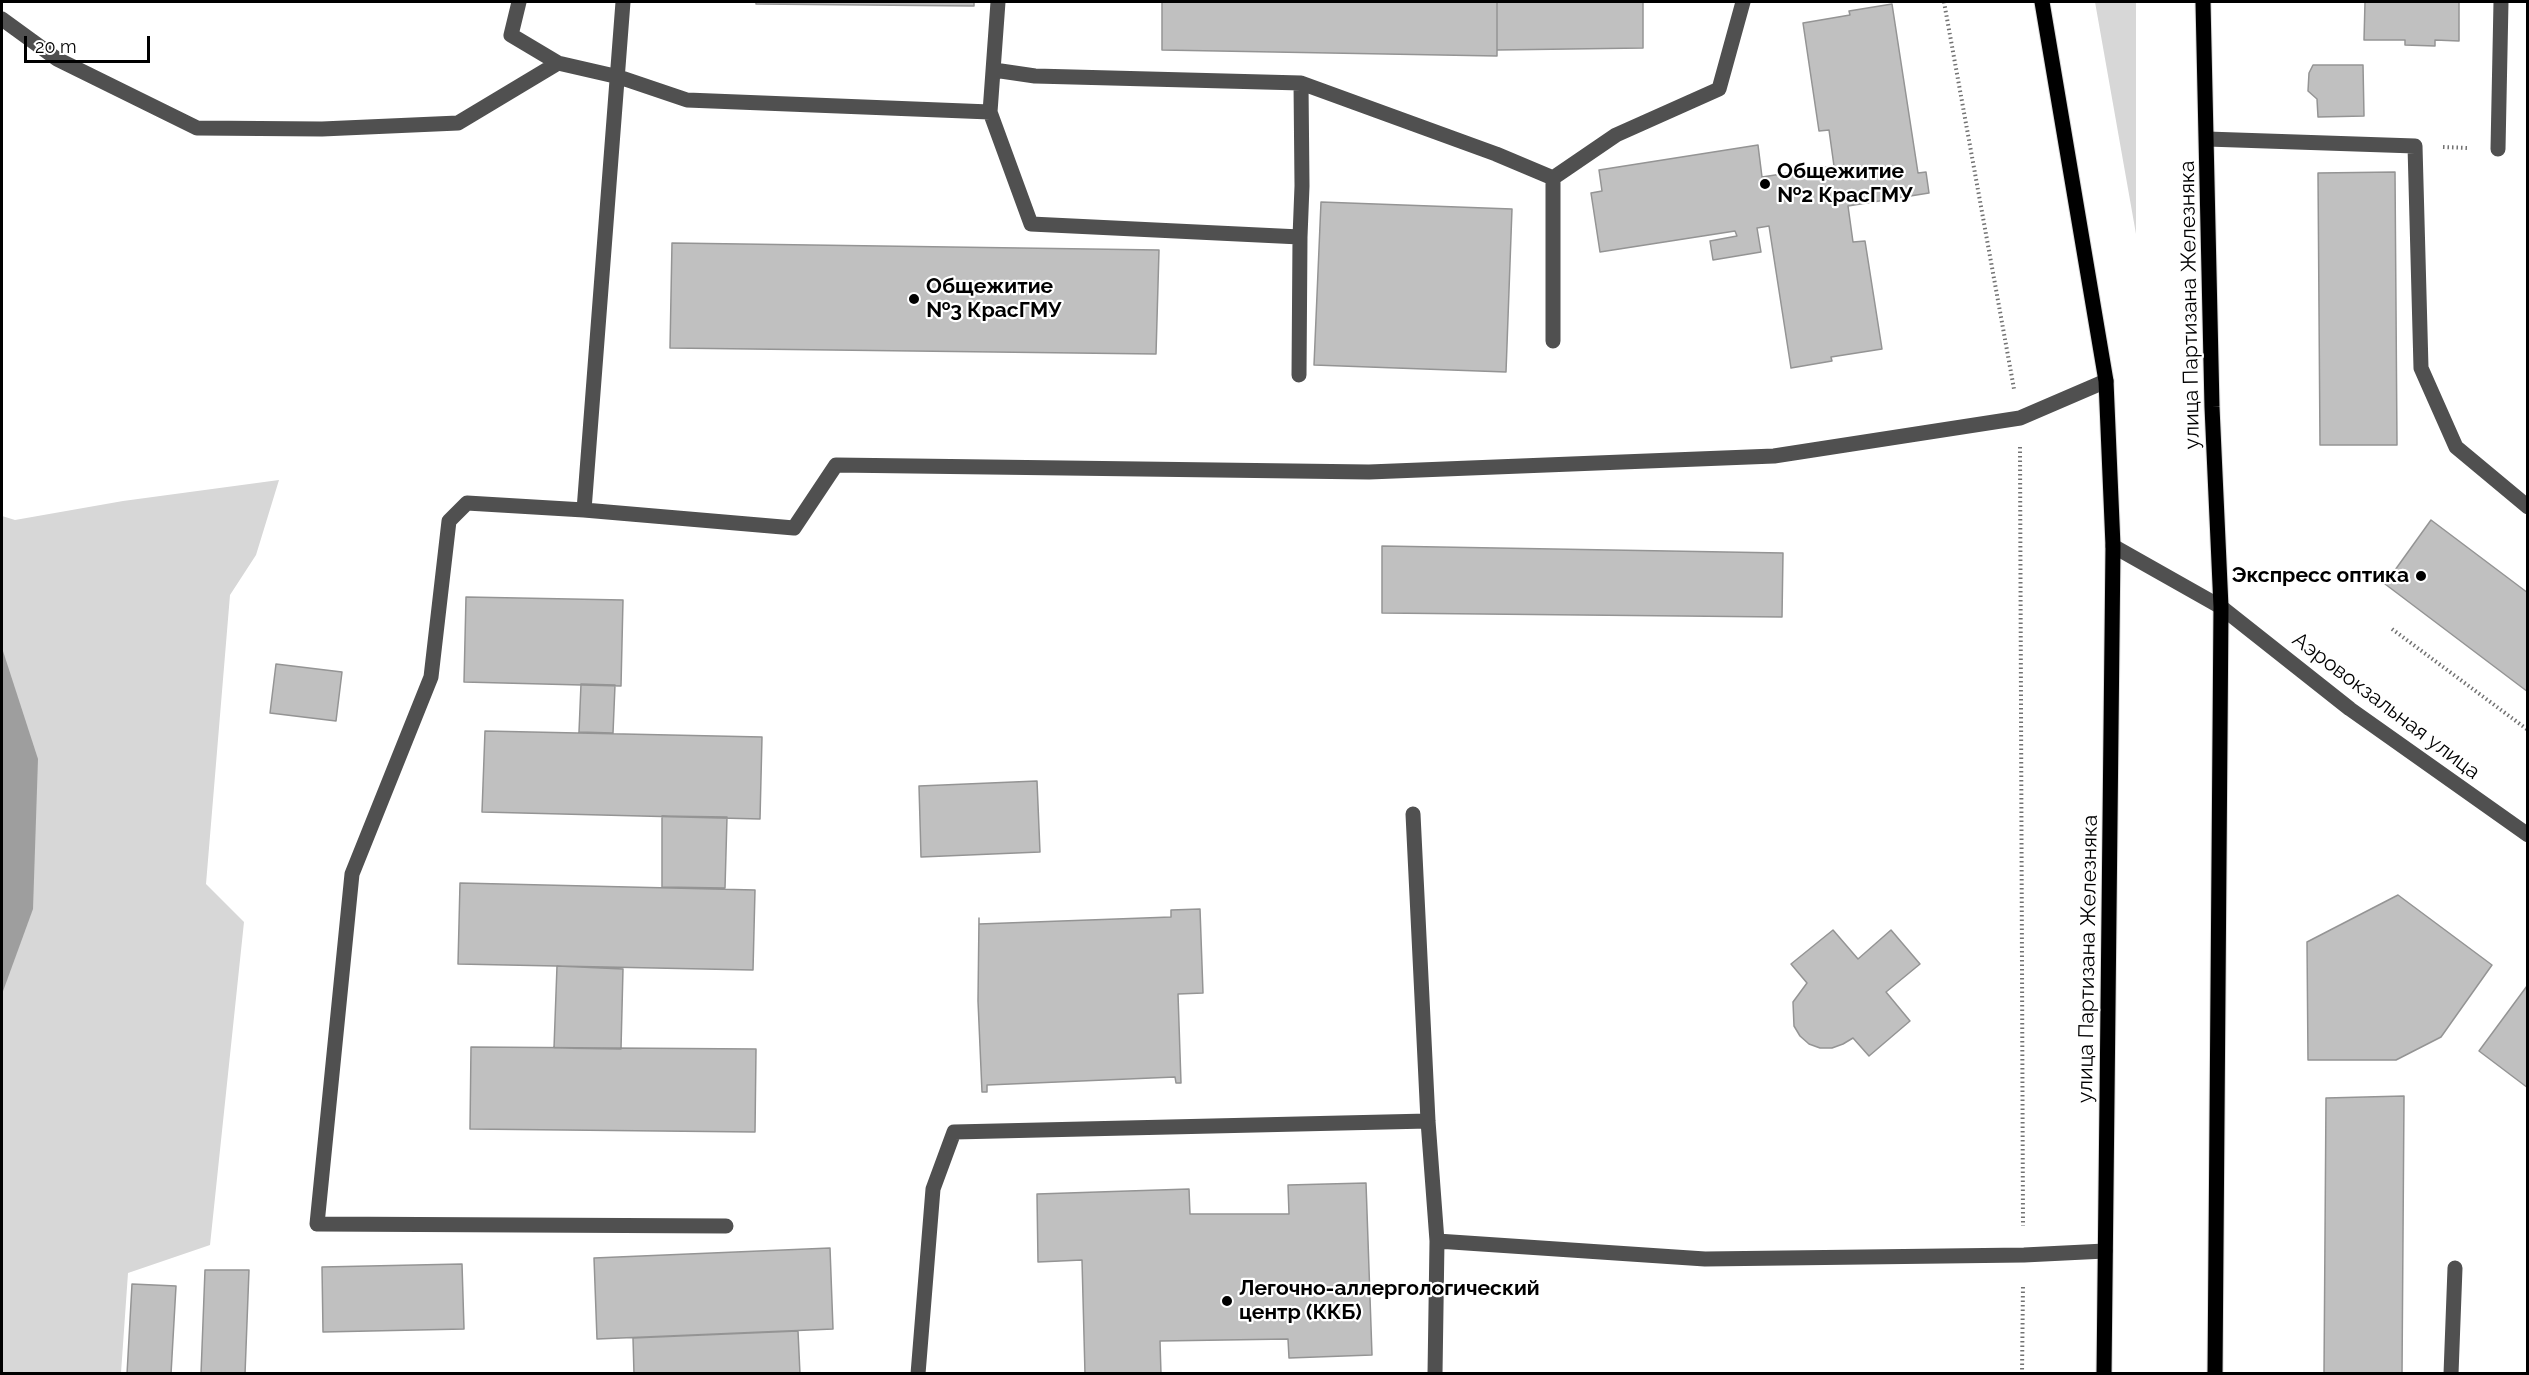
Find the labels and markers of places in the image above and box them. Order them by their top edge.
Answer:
place label: Общежитие №2 КрасГМУ [1777,159,1913,209]
marker: Общежитие №2 КрасГМУ [1758,177,1772,191]
place label: Общежитие №3 КрасГМУ [926,274,1062,324]
marker: Общежитие №3 КрасГМУ [907,292,921,306]
place label: Экспресс оптика [2232,563,2409,589]
marker: Экспресс оптика [2414,569,2428,583]
place label: Легочно-аллергологический центр (ККБ) [1239,1276,1540,1326]
marker: Легочно-аллергологический центр (ККБ) [1220,1294,1234,1308]

